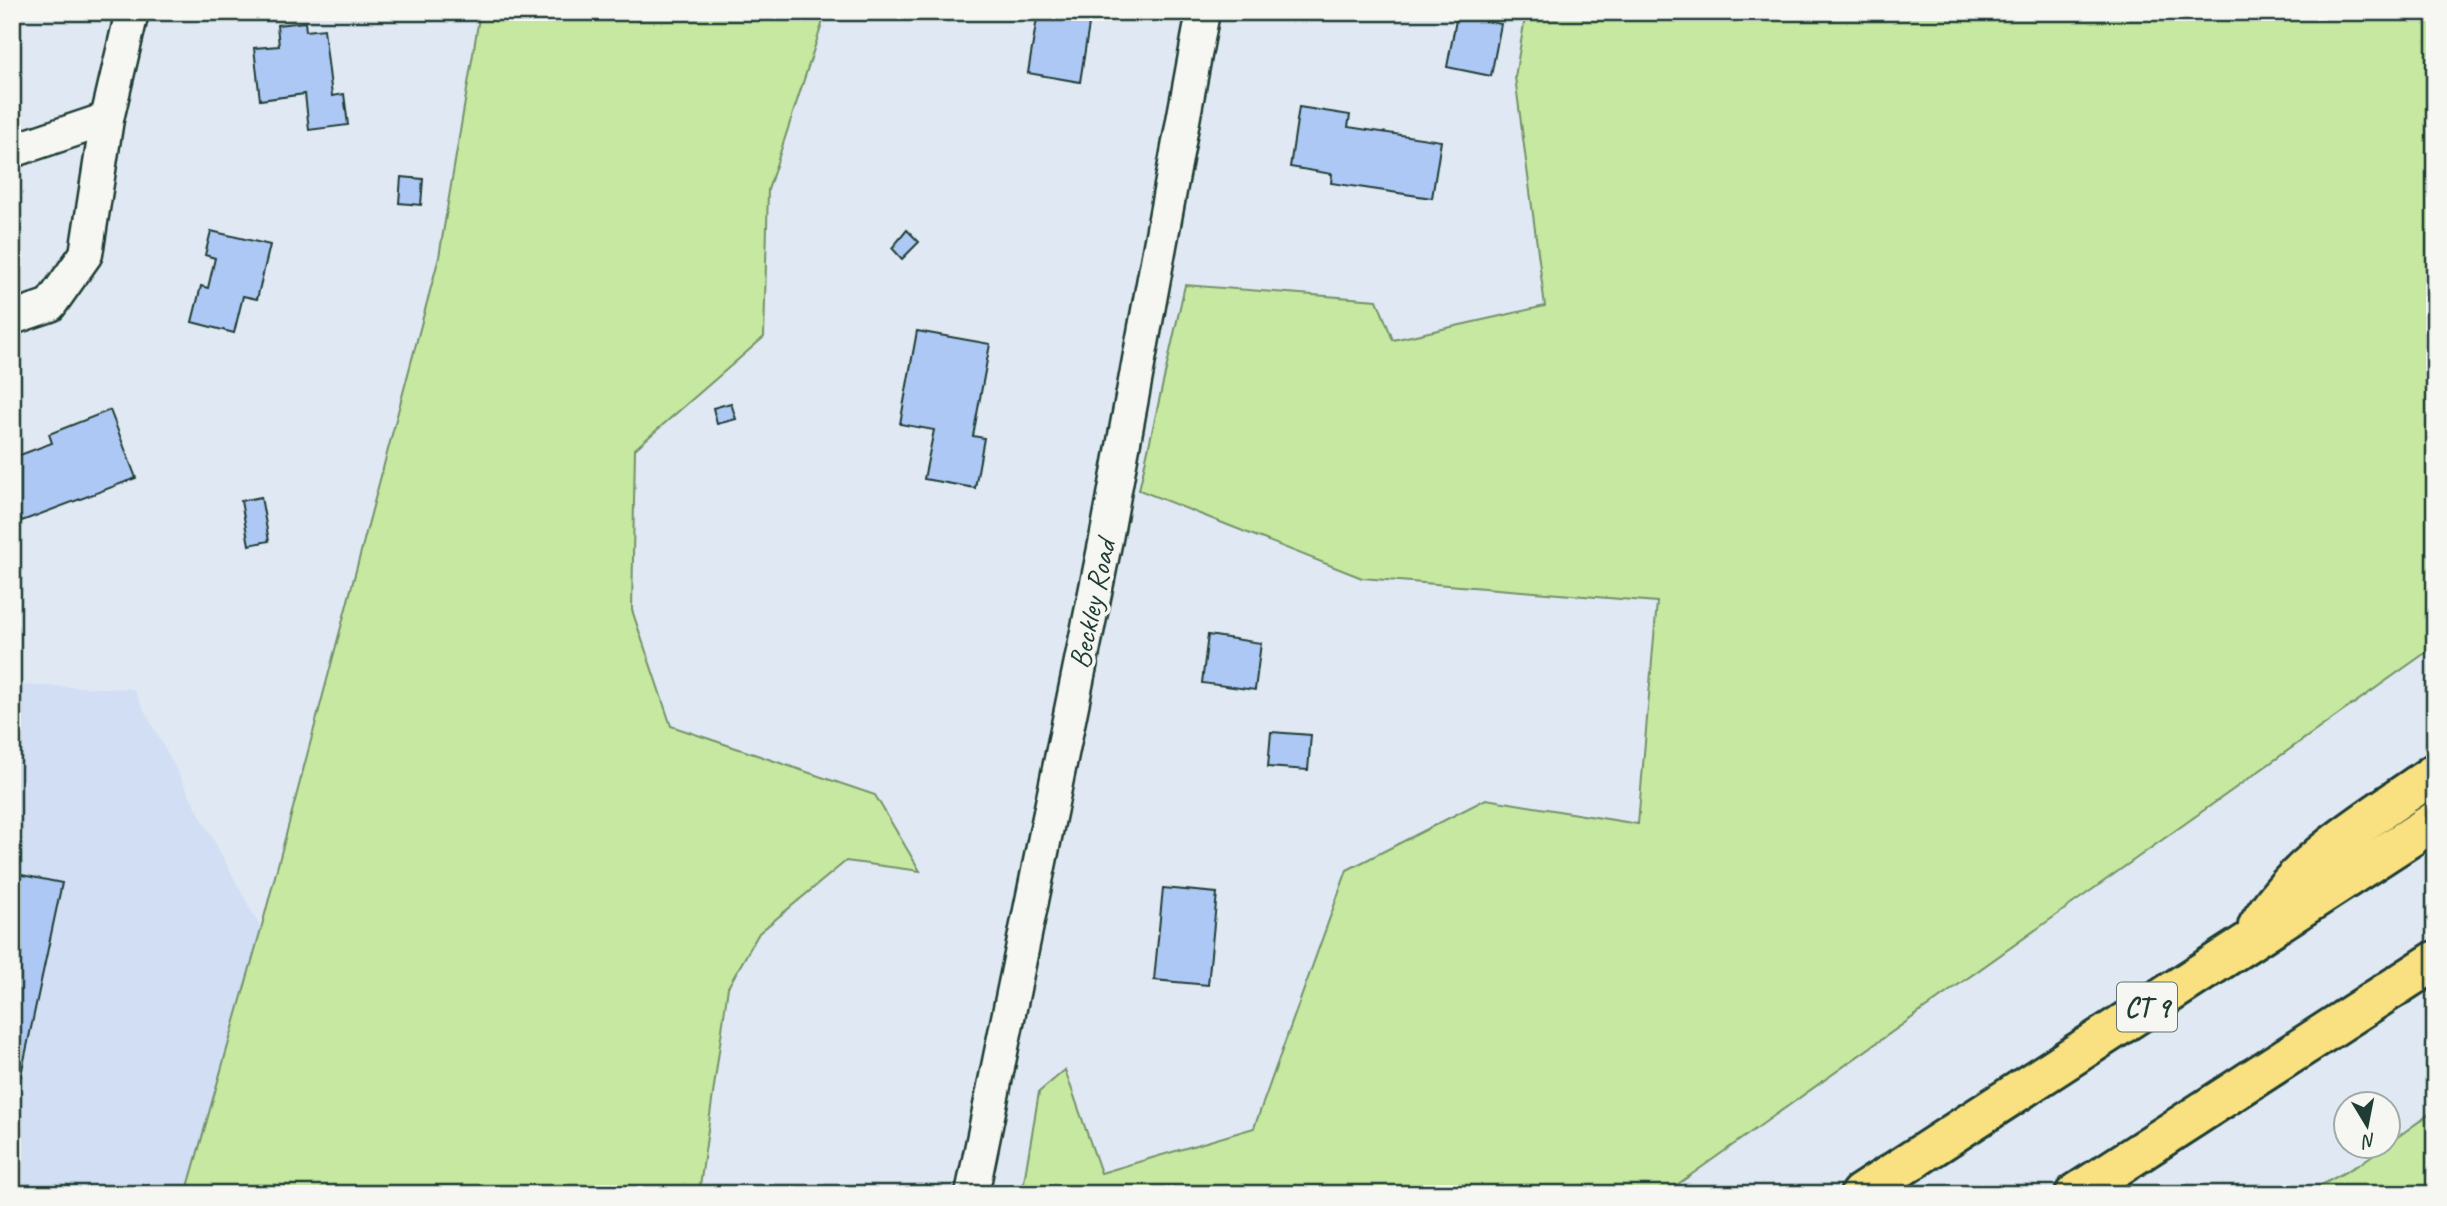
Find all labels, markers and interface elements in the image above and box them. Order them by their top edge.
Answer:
street label: Beckley Road [1060,532,1125,672]
road number: CT 9 [2117,982,2177,1032]
north arrow [2332,1090,2402,1160]
text: N [2359,1128,2378,1154]

